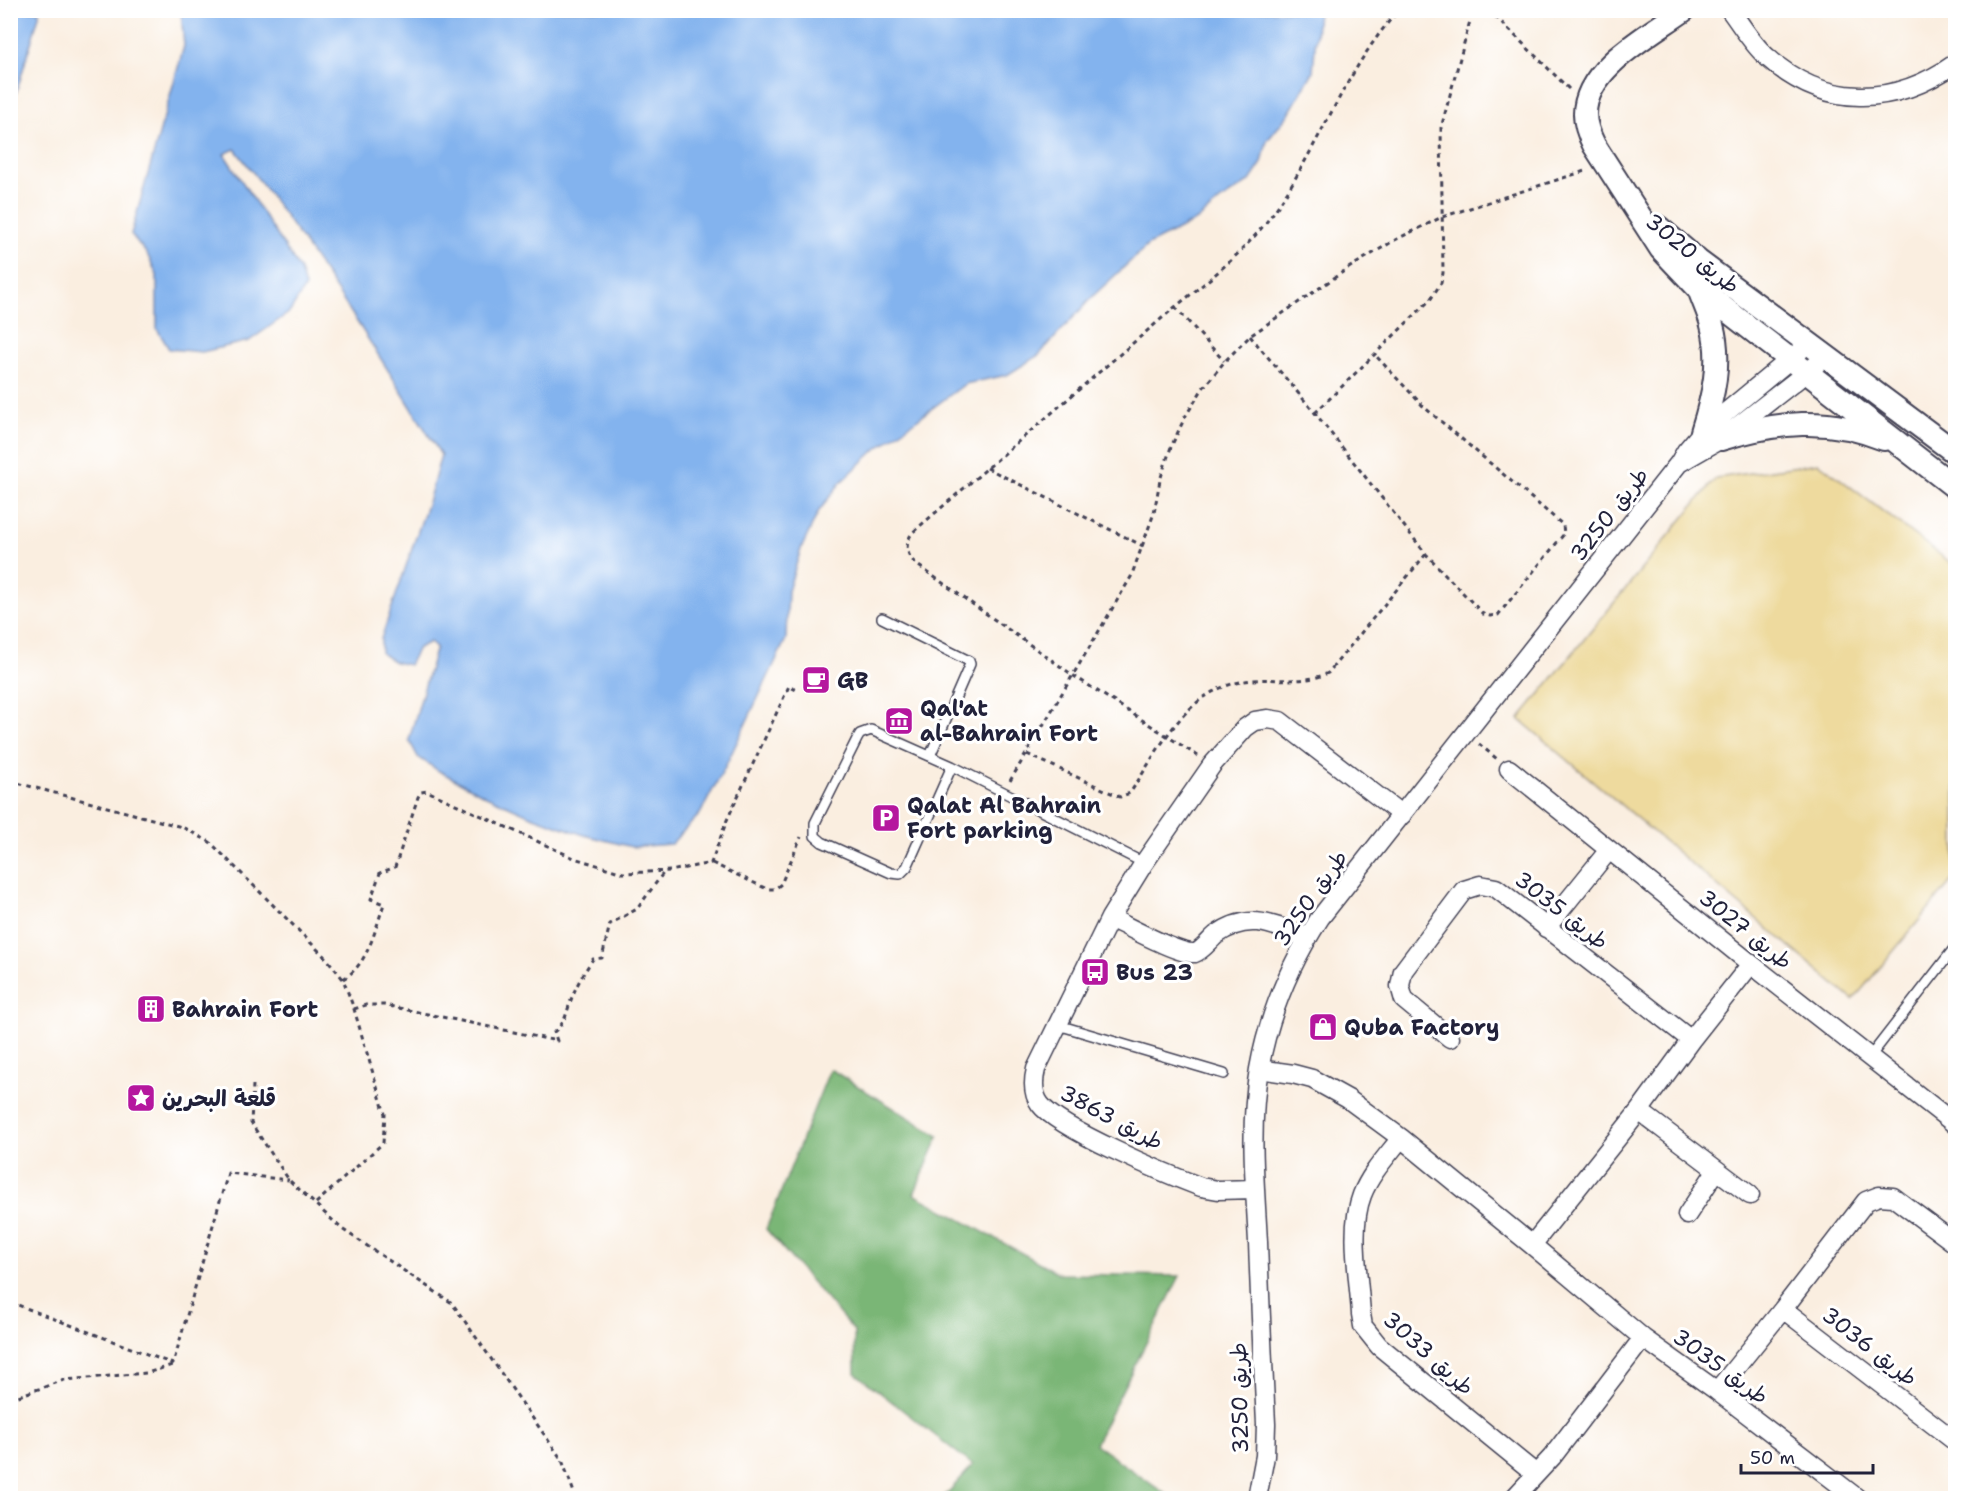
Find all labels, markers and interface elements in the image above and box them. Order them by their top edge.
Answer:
street label: طريق 3020 [1640,207,1746,300]
street label: طريق 3250 [1564,462,1655,567]
cafe icon: GB [800,664,832,696]
place label: GB [837,666,868,695]
place label: Qal'at al-Bahrain Fort [920,694,1098,748]
museum icon: Qal'at al-Bahrain Fort [883,705,915,737]
place label: Qalat Al Bahrain Fort parking [907,791,1101,845]
parking icon: Qalat Al Bahrain Fort parking [870,802,902,834]
street label: طريق 3250 [1267,844,1354,952]
street label: طريق 3035 [1509,865,1614,956]
street label: طريق 3027 [1693,883,1798,976]
bus stop icon: Bus 23 [1079,956,1111,988]
place label: Bus 23 [1116,958,1193,987]
building icon: Bahrain Fort [135,993,167,1025]
place label: Bahrain Fort [172,995,319,1024]
shop icon: Quba Factory [1307,1011,1339,1043]
place label: Quba Factory [1344,1013,1499,1042]
street label: طريق 3863 [1055,1078,1168,1157]
place icon: قلعة البحرين [125,1082,157,1114]
place label: قلعة البحرين [162,1084,276,1113]
street label: طريق 3036 [1816,1300,1923,1393]
street label: طريق 3033 [1377,1305,1480,1402]
street label: طريق 3035 [1667,1322,1774,1411]
street label: طريق 3250 [1224,1342,1255,1454]
scale bar [1741,1437,1873,1475]
text: 50 m [1750,1446,1795,1470]

